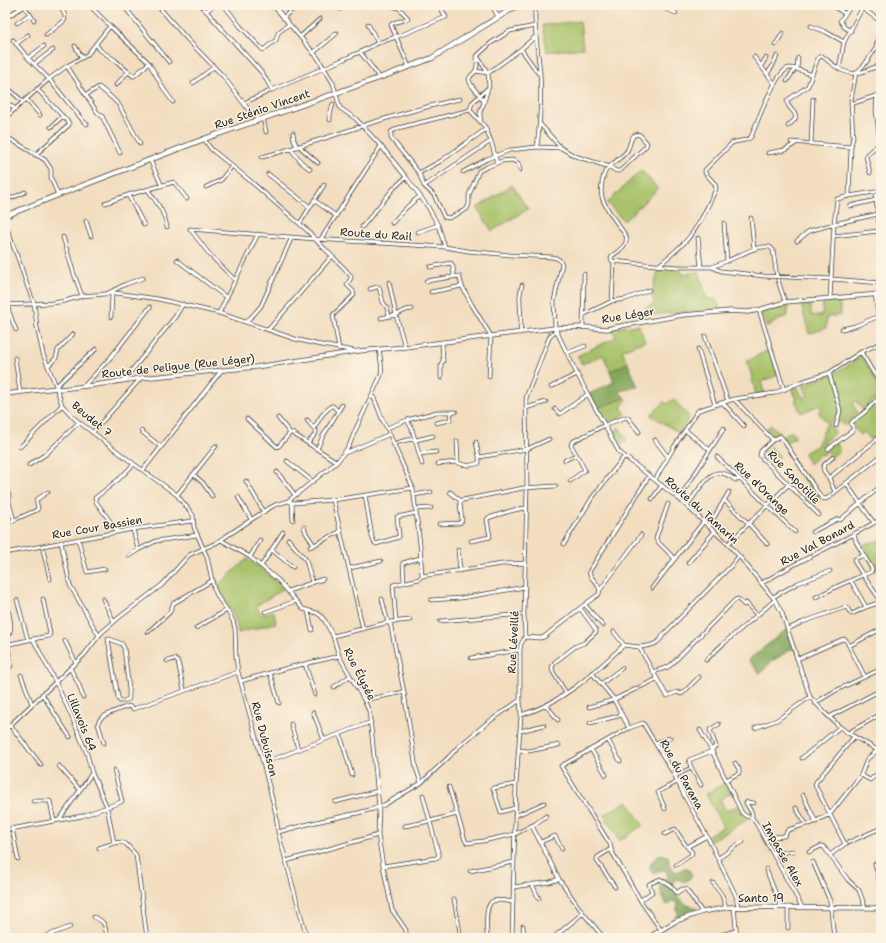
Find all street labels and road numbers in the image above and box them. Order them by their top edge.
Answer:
street label: Rue Sténio Vincent [212,86,312,133]
street label: Route du Rail [339,225,413,245]
street label: Rue Léger [601,304,656,327]
street label: Route de Peligue (Rue Léger) [101,351,255,382]
street label: Beudet 7 [68,398,115,441]
street label: Rue Sapotille [764,447,823,508]
street label: Rue d'Orange [731,458,792,518]
street label: Route du Tamarin [662,473,742,548]
street label: Rue Cour Bassien [51,512,144,543]
street label: Rue Val Bonard [777,518,857,569]
street label: Rue Léveillé [504,610,523,674]
street label: Rue Élysée [340,645,380,703]
street label: Lillavois 64 [63,691,100,754]
street label: Rue Dubuisson [248,700,281,778]
street label: Rue du Parana [656,737,707,812]
street label: Impasse Alex [759,819,807,890]
street label: Santo 19 [738,891,784,906]

